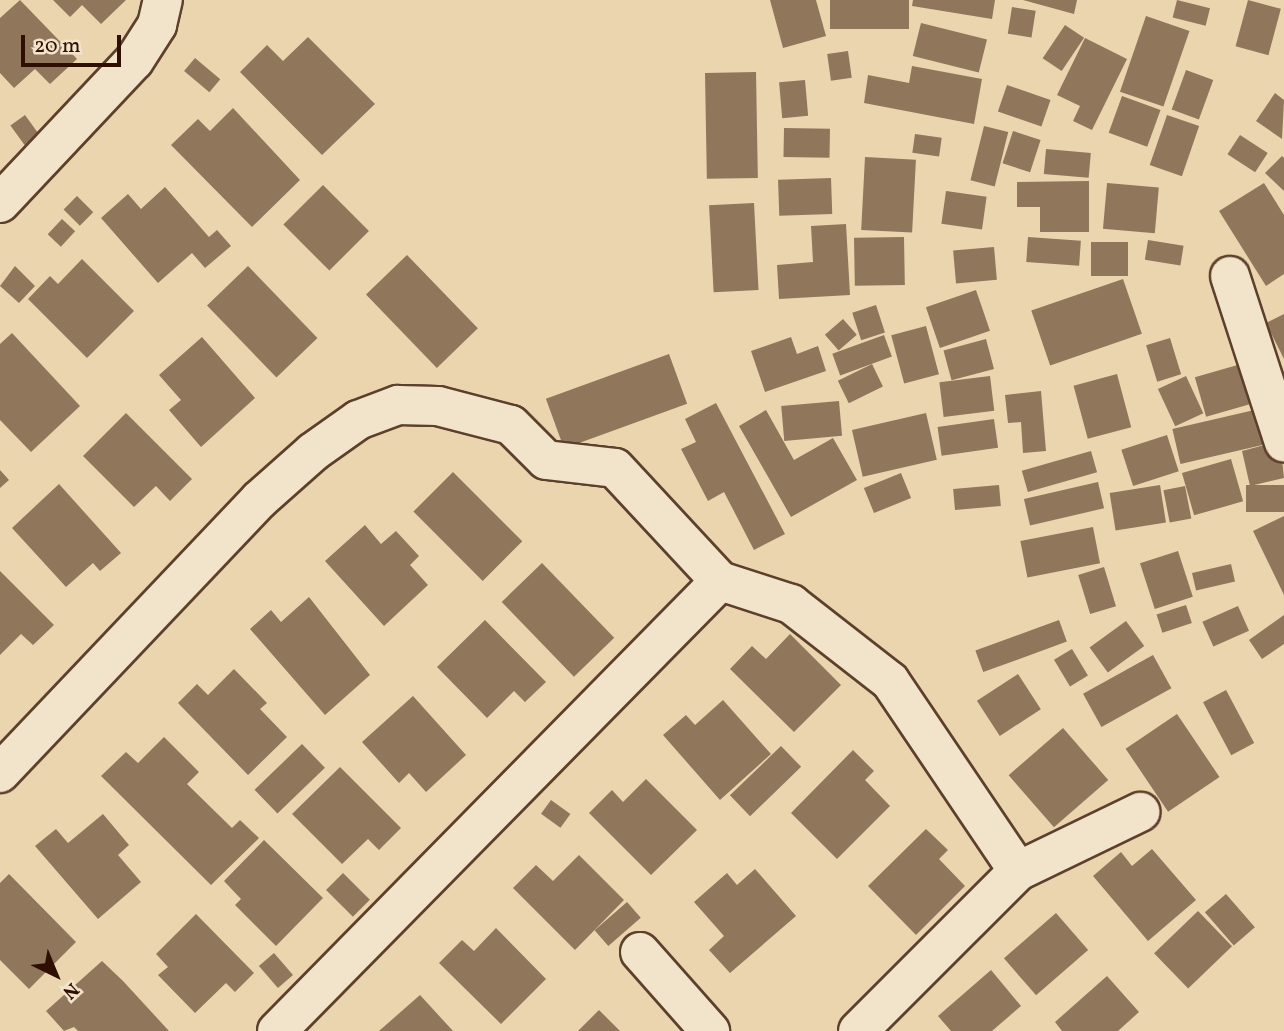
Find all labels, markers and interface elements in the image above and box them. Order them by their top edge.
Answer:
scale bar [24,21,124,65]
text: 20 m [34,32,80,61]
north arrow [21,940,91,1010]
text: N [56,976,84,1005]

